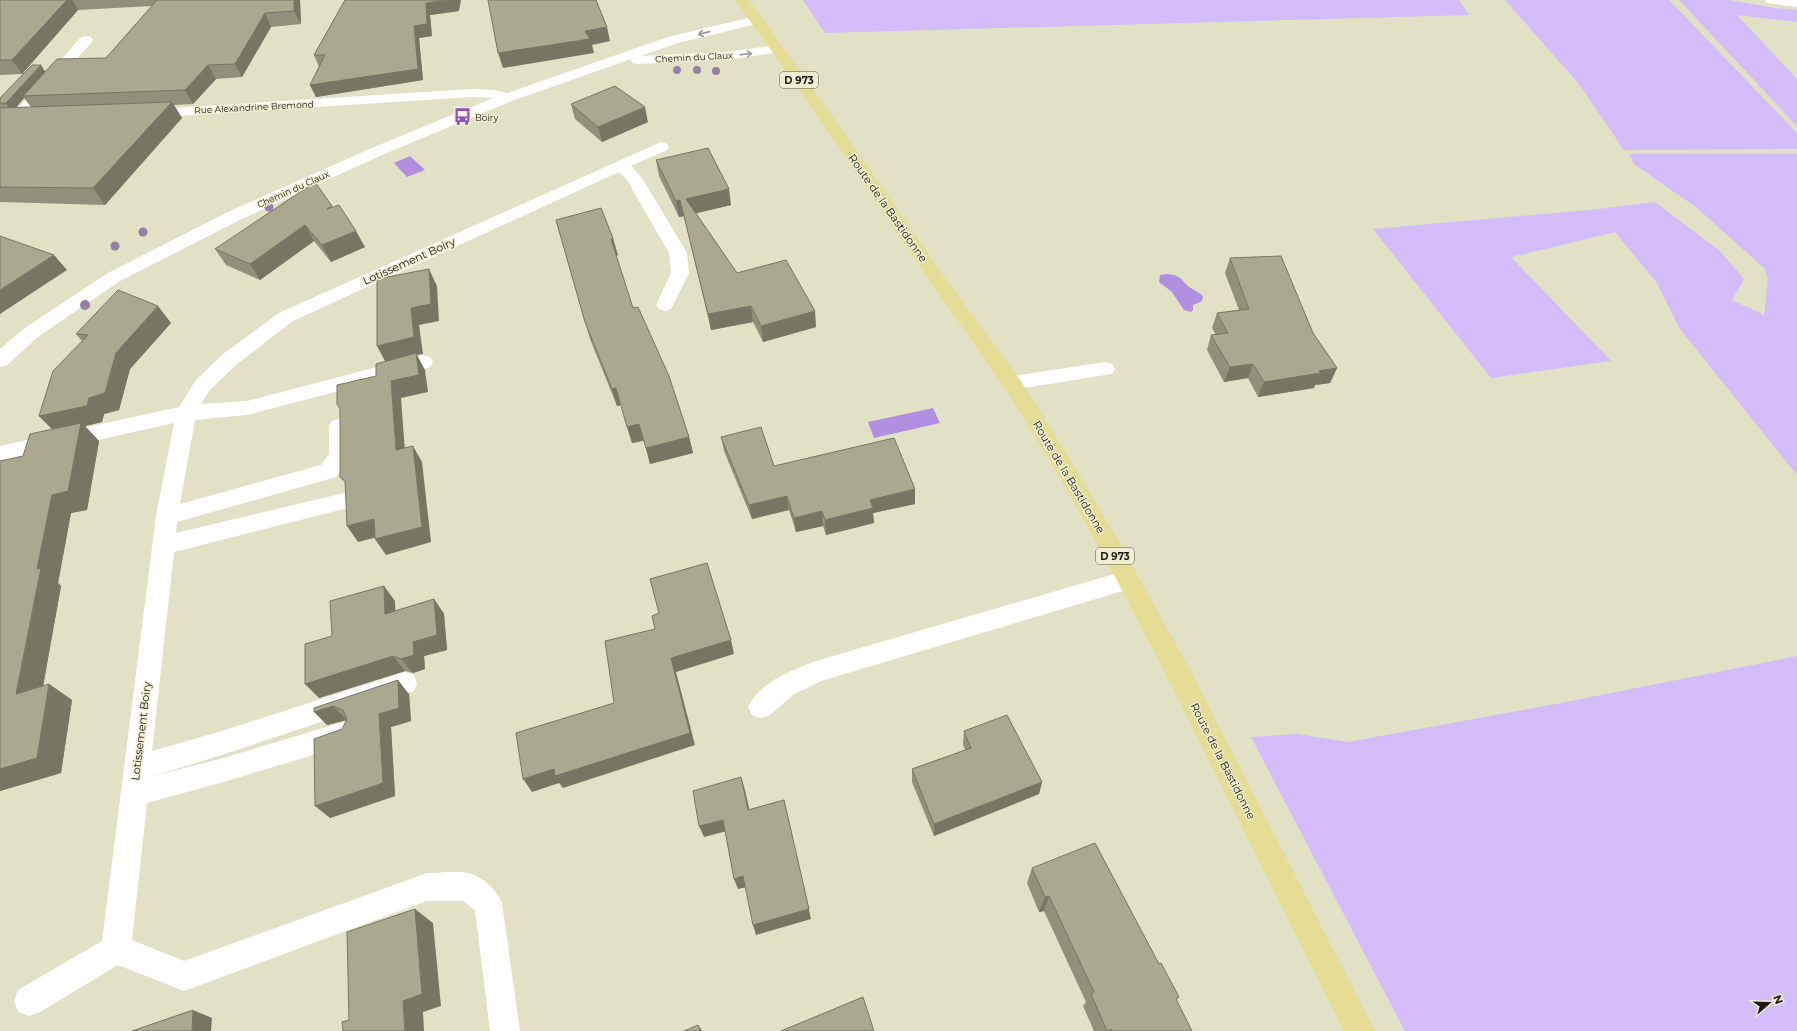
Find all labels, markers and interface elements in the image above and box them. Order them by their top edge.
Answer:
one-way arrow [698,29,711,37]
street label: Chemin du Claux [655,49,733,65]
one-way arrow [740,50,753,58]
road number: D 973 [780,72,818,88]
street label: Rue Alexandrine Bremond [194,98,314,116]
bus stop icon: Boiry [452,107,472,127]
place label: Boiry [475,112,498,123]
street label: Route de la Bastidonne [845,151,931,265]
street label: Chemin du Claux [255,168,331,210]
street label: Lotissement Boiry [361,234,457,288]
street label: Route de la Bastidonne [1030,418,1108,536]
road number: D 973 [1096,548,1134,564]
street label: Lotissement Boiry [128,681,154,781]
street label: Route de la Bastidonne [1188,700,1259,822]
north arrow [1749,983,1789,1023]
text: N [1770,993,1786,1006]

